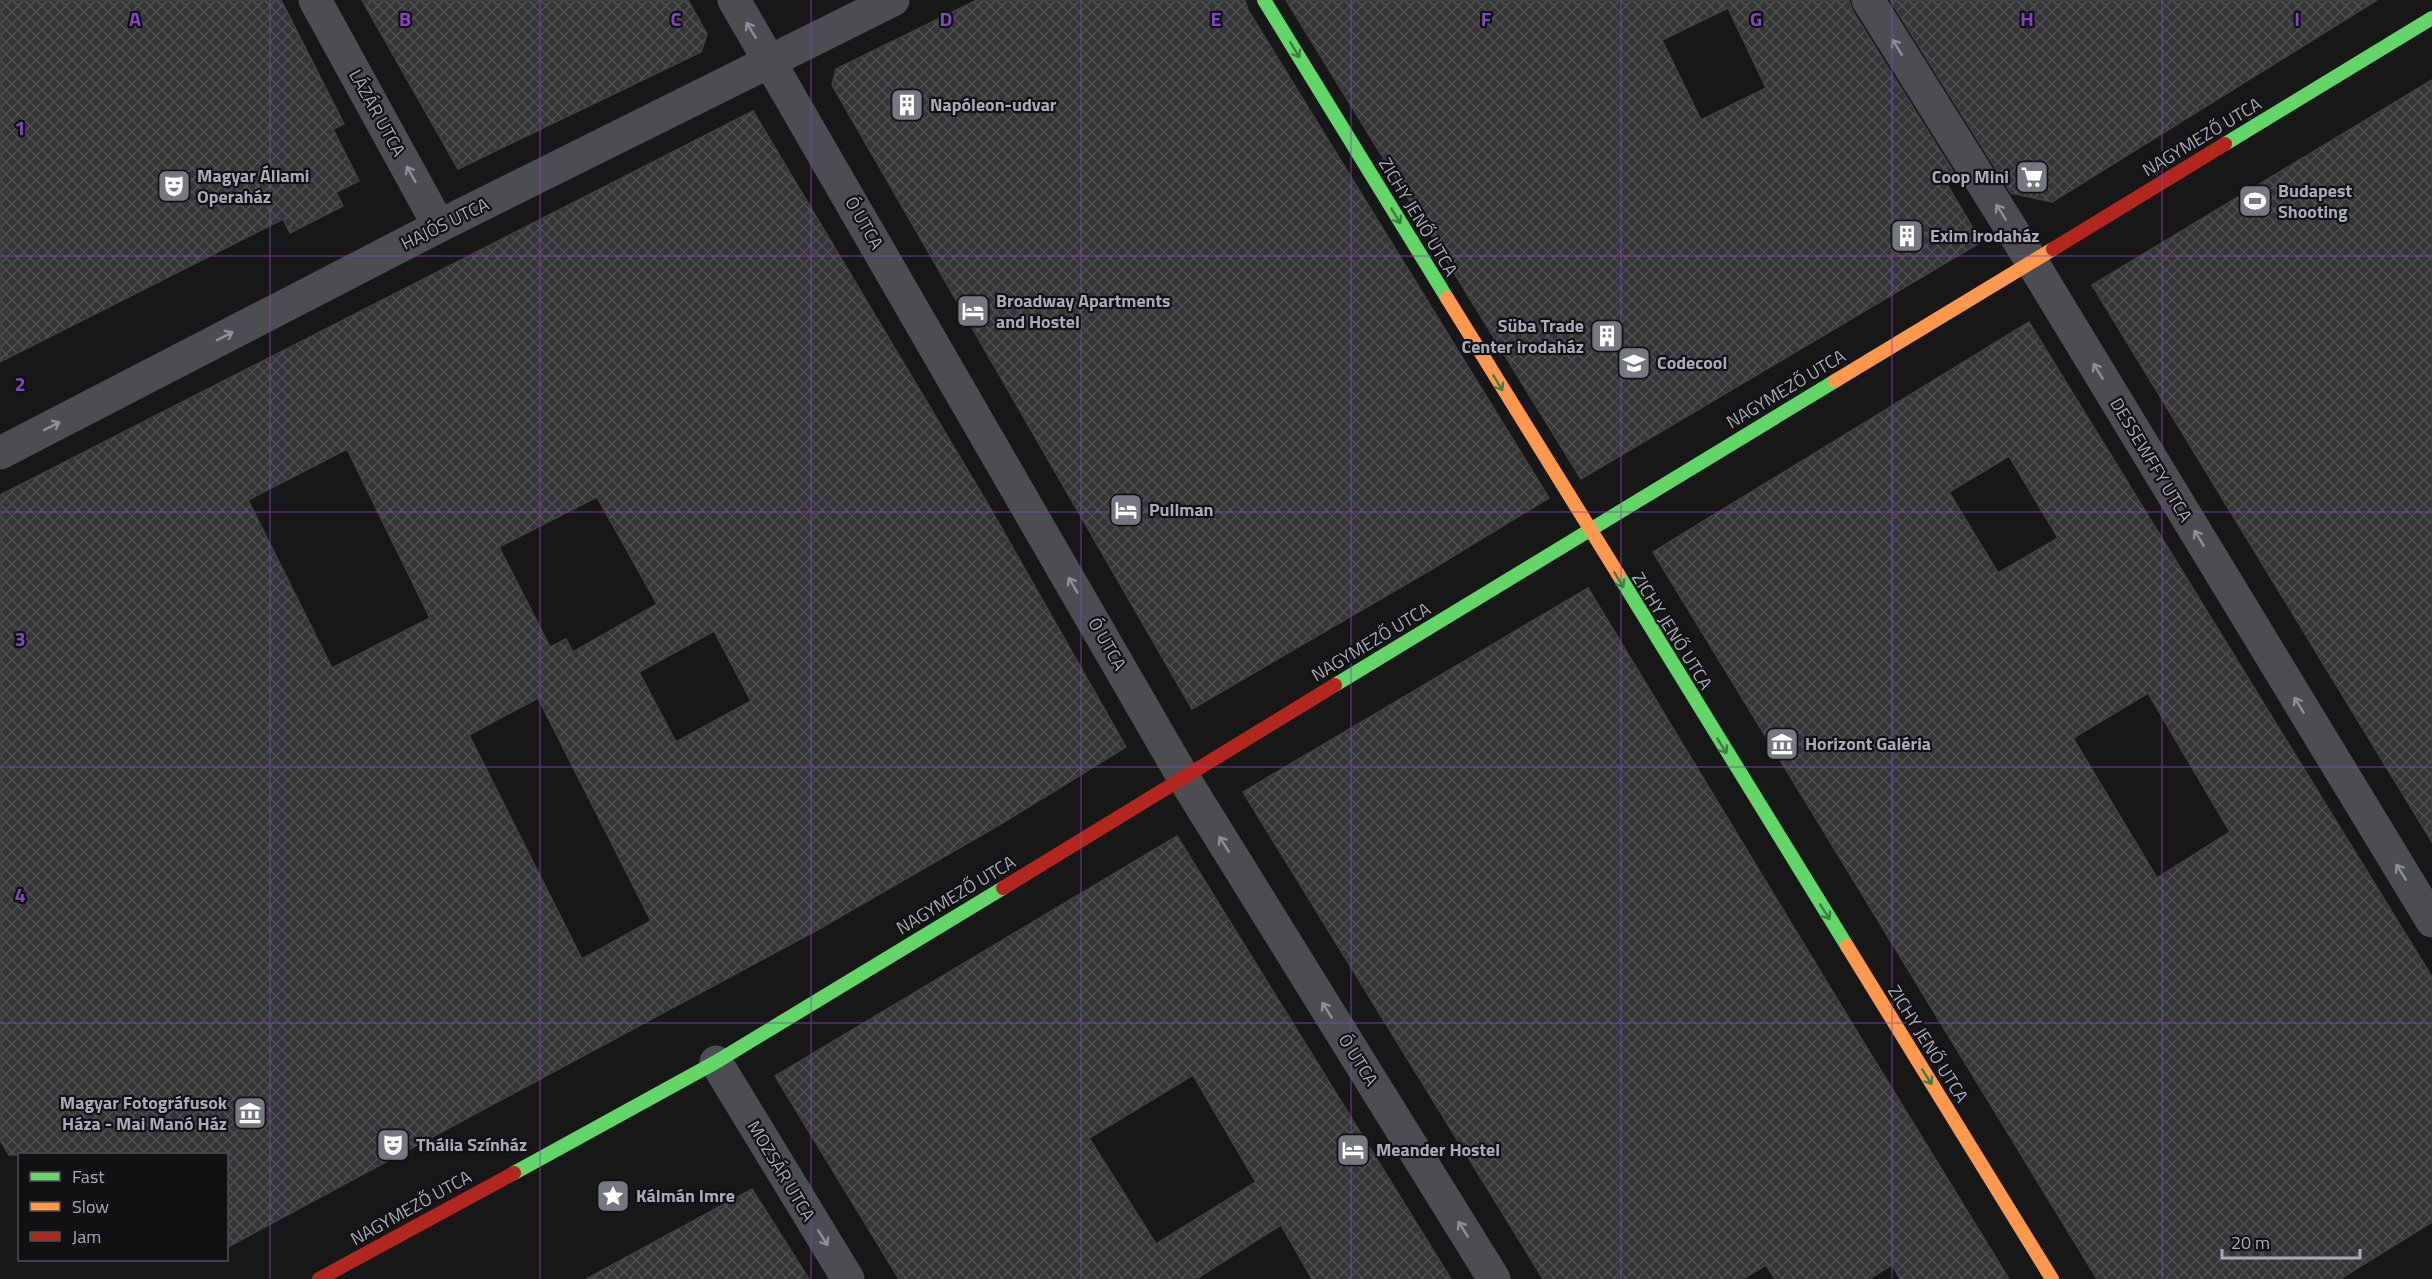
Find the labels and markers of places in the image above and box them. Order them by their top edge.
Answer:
building icon: Napóleon-udvar [889,87,925,123]
place label: Napóleon-udvar [930,91,1057,118]
supermarket icon: Coop Mini [2014,159,2050,195]
place label: Magyar Állami Operaház [197,162,309,210]
place label: Coop Mini [1932,163,2009,190]
theatre icon: Magyar Állami Operaház [156,168,192,204]
place label: Budapest Shooting [2278,177,2352,225]
sports icon: Budapest Shooting [2237,183,2273,219]
building icon: Exim irodaház [1889,218,1925,254]
place label: Exim irodaház [1930,222,2040,249]
place label: Broadway Apartments and Hostel [996,287,1171,335]
hotel icon: Broadway Apartments and Hostel [955,293,991,329]
place label: Süba Trade Center irodaház [1462,312,1584,360]
building icon: Süba Trade Center irodaház [1589,318,1625,354]
school or university icon: Codecool [1616,345,1652,381]
place label: Codecool [1657,349,1727,376]
hotel icon: Pullman [1108,492,1144,528]
place label: Pullman [1149,496,1214,523]
museum icon: Horizont Galéria [1764,726,1800,762]
place label: Horizont Galéria [1805,730,1931,757]
place label: Magyar Fotográfusok Háza - Mai Manó Ház [60,1089,228,1137]
museum icon: Magyar Fotográfusok Háza - Mai Manó Ház [232,1095,268,1131]
theatre icon: Thália Színház [375,1127,411,1163]
place label: Thália Színház [416,1131,527,1158]
hotel icon: Meander Hostel [1335,1132,1371,1168]
place label: Meander Hostel [1376,1136,1500,1163]
place icon: Kálmán Imre [595,1178,631,1214]
place label: Kálmán Imre [636,1182,735,1209]

